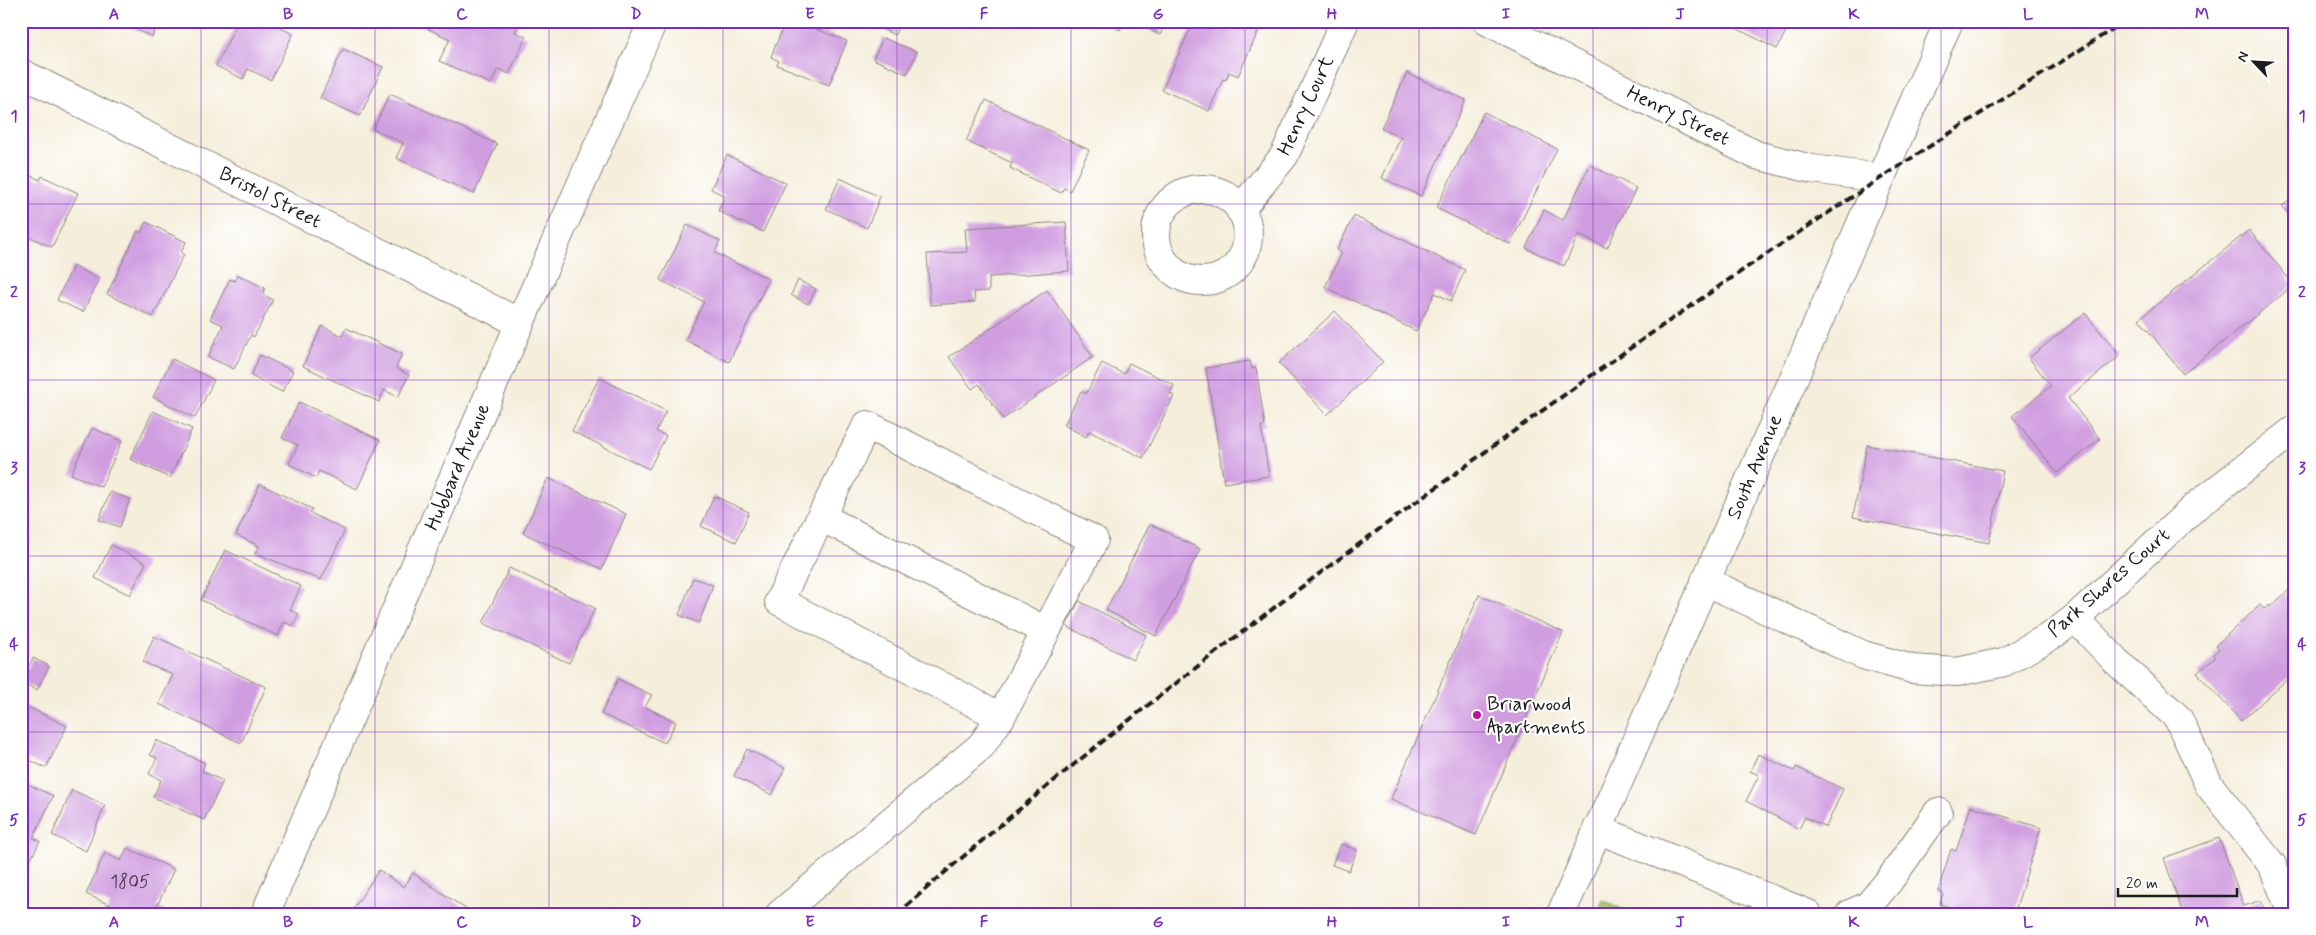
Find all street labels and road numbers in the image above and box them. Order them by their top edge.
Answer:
street label: Henry Court [1271,52,1341,160]
street label: Henry Street [1622,79,1734,153]
street label: Bristol Street [214,161,326,235]
street label: Hubbard Avenue [419,399,497,535]
street label: South Avenue [1721,410,1789,524]
street label: Park Shores Court [2042,522,2176,644]

